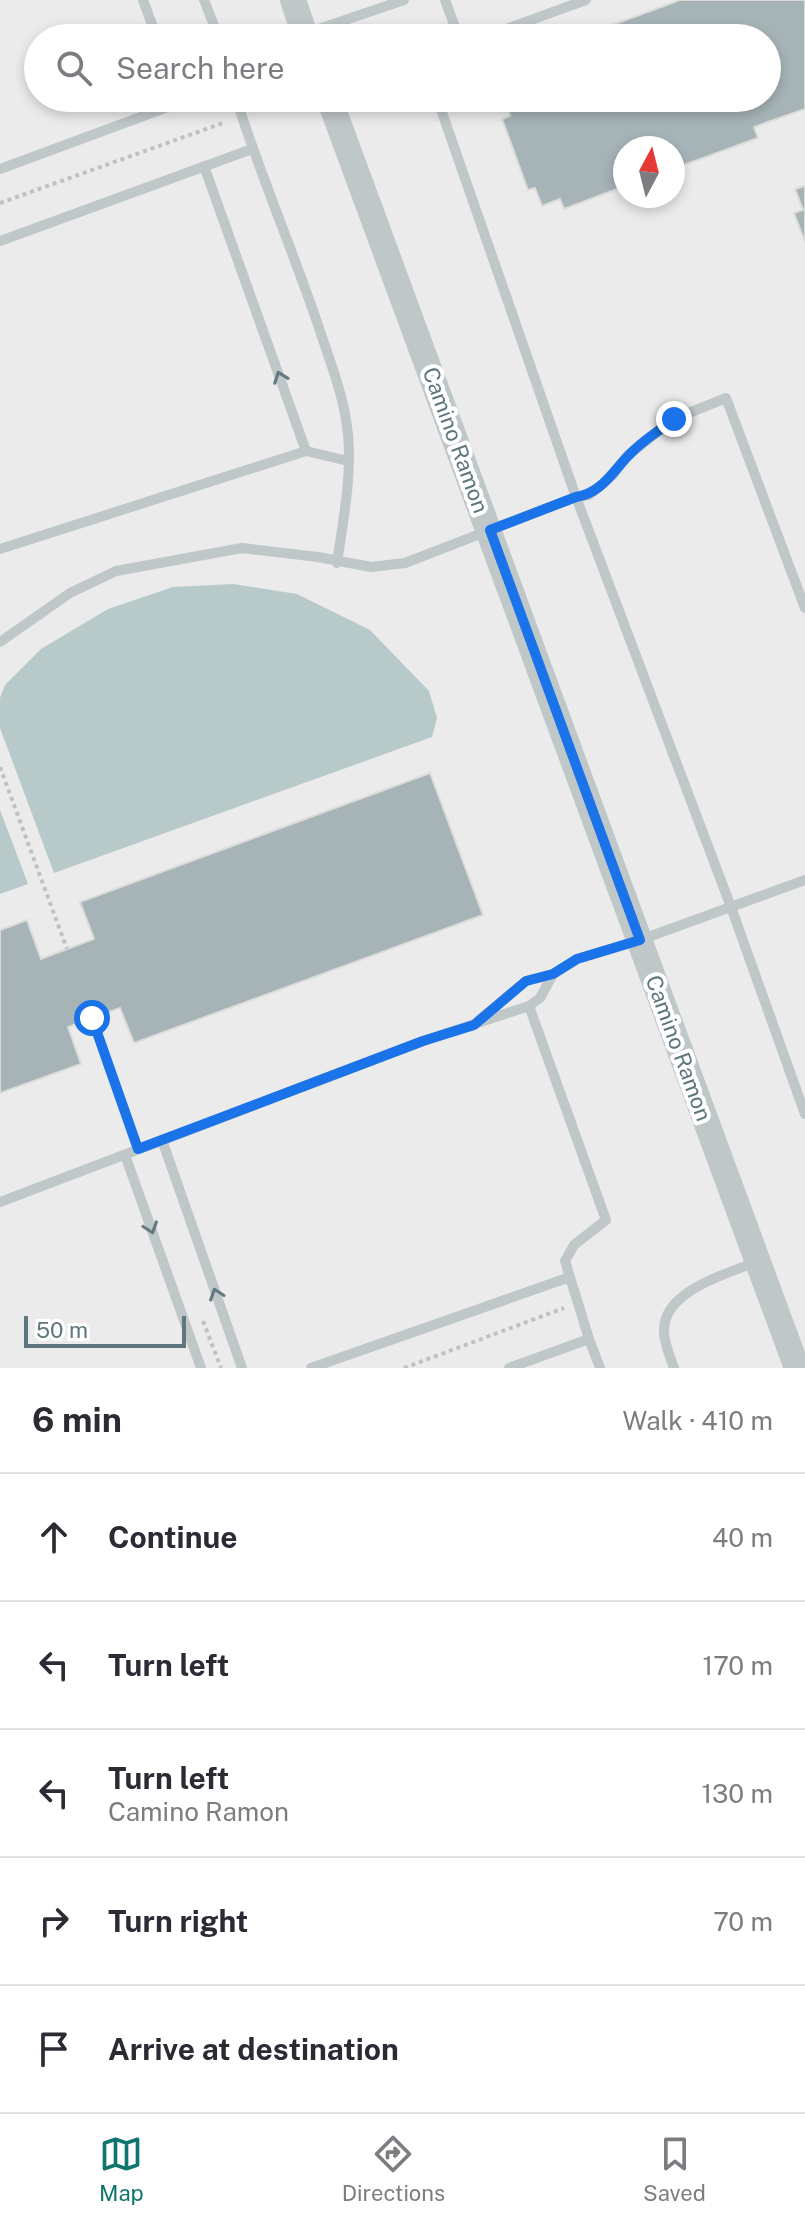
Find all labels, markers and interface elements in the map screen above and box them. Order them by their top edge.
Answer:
search box [24,24,781,112]
icon: search [52,46,96,90]
text: Search here [116,50,284,86]
north arrow [613,136,685,208]
street label: Camino Ramon [418,364,494,516]
one-way arrow [273,371,290,385]
route end [656,401,692,437]
street label: Camino Ramon [641,972,717,1124]
route start [74,1000,110,1036]
one-way arrow [142,1220,158,1234]
one-way arrow [209,1288,226,1302]
scale bar [24,1312,186,1348]
text: 50 m [36,1317,88,1343]
text: 6 min [32,1400,122,1440]
text: Walk · 410 m [623,1405,773,1436]
icon: ahead [32,1515,76,1559]
text: Continue [108,1519,238,1555]
text: 40 m [712,1522,773,1553]
icon: left [32,1643,76,1687]
text: Turn left [108,1647,229,1683]
text: 170 m [703,1650,773,1681]
text: Turn left [108,1760,229,1796]
icon: left [32,1771,76,1815]
text: 130 m [701,1778,773,1809]
text: Camino Ramon [108,1796,289,1827]
icon: right [32,1899,76,1943]
text: Turn right [108,1903,248,1939]
text: 70 m [713,1906,773,1937]
icon: arrive [32,2027,76,2071]
text: Arrive at destination [108,2031,399,2067]
tab: Map [99,2132,144,2206]
tab: Directions [342,2132,445,2206]
tab: Saved [643,2132,706,2206]

